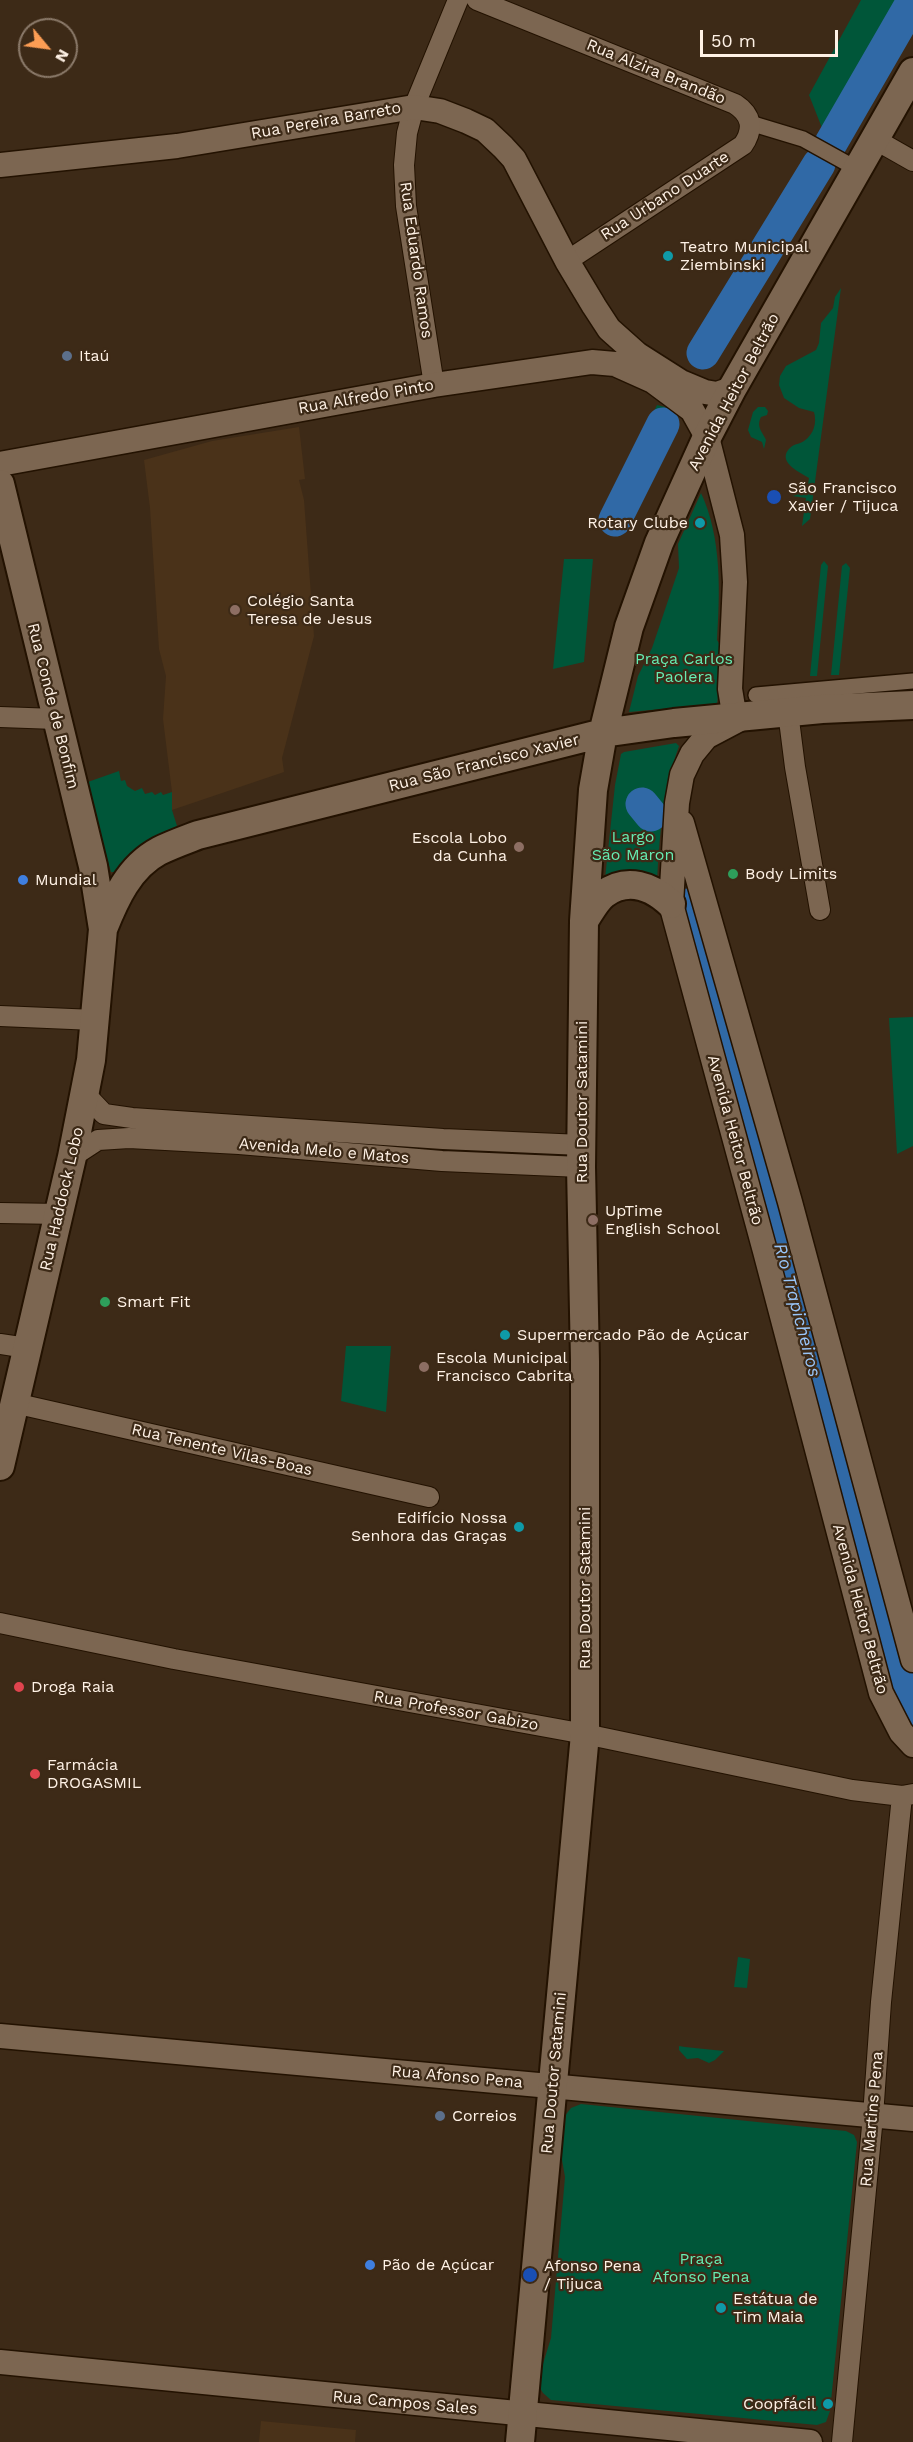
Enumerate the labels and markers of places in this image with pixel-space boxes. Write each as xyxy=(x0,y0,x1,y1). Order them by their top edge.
place label: Teatro Municipal Ziembinski xyxy=(680,237,809,275)
marker: Teatro Municipal Ziembinski xyxy=(661,249,675,263)
place label: Itaú xyxy=(79,346,109,366)
marker: Itaú xyxy=(60,349,74,363)
place label: São Francisco Xavier / Tijuca xyxy=(788,478,898,516)
marker: São Francisco Xavier / Tijuca xyxy=(765,488,783,506)
place label: Rotary Clube xyxy=(587,513,688,533)
marker: Rotary Clube xyxy=(693,516,707,530)
place label: Colégio Santa Teresa de Jesus xyxy=(247,591,372,629)
marker: Colégio Santa Teresa de Jesus xyxy=(228,603,242,617)
place label: Escola Lobo da Cunha xyxy=(412,828,507,866)
marker: Escola Lobo da Cunha xyxy=(512,840,526,854)
place label: Body Limits xyxy=(745,864,837,884)
marker: Body Limits xyxy=(726,867,740,881)
place label: Mundial xyxy=(35,870,97,890)
marker: Mundial xyxy=(16,873,30,887)
place label: UpTime English School xyxy=(605,1201,720,1239)
marker: UpTime English School xyxy=(586,1213,600,1227)
place label: Smart Fit xyxy=(117,1292,190,1312)
marker: Smart Fit xyxy=(98,1295,112,1309)
place label: Supermercado Pão de Açúcar xyxy=(517,1325,749,1345)
marker: Supermercado Pão de Açúcar xyxy=(498,1328,512,1342)
place label: Escola Municipal Francisco Cabrita xyxy=(436,1348,573,1386)
marker: Escola Municipal Francisco Cabrita xyxy=(417,1360,431,1374)
place label: Edifício Nossa Senhora das Graças xyxy=(351,1508,507,1546)
marker: Edifício Nossa Senhora das Graças xyxy=(512,1520,526,1534)
place label: Droga Raia xyxy=(31,1677,114,1697)
marker: Droga Raia xyxy=(12,1680,26,1694)
place label: Farmácia DROGASMIL xyxy=(47,1755,141,1793)
marker: Farmácia DROGASMIL xyxy=(28,1767,42,1781)
place label: Correios xyxy=(452,2106,517,2126)
marker: Correios xyxy=(433,2109,447,2123)
place label: Pão de Açúcar xyxy=(382,2255,494,2275)
place label: Afonso Pena / Tijuca xyxy=(544,2256,641,2294)
marker: Pão de Açúcar xyxy=(363,2258,377,2272)
marker: Afonso Pena / Tijuca xyxy=(521,2266,539,2284)
place label: Estátua de Tim Maia xyxy=(733,2289,817,2327)
marker: Estátua de Tim Maia xyxy=(714,2301,728,2315)
place label: Coopfácil xyxy=(743,2394,816,2414)
marker: Coopfácil xyxy=(821,2397,835,2411)

